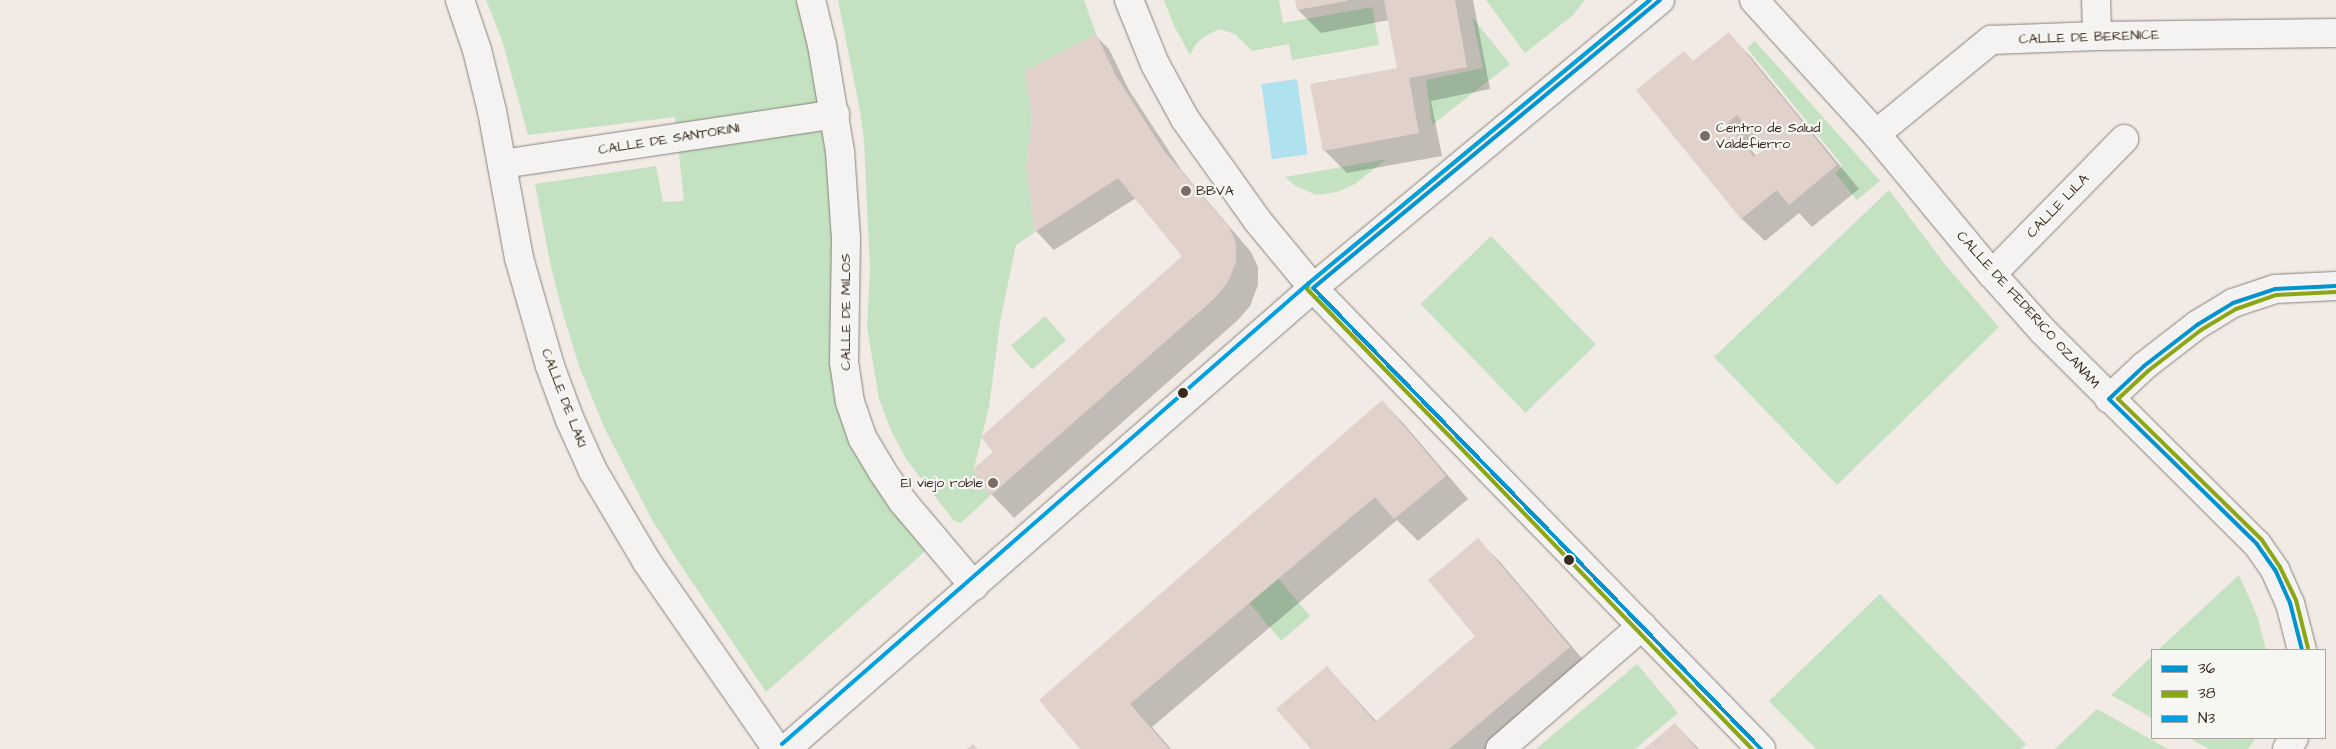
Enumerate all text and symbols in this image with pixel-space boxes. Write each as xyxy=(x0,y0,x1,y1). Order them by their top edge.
street label: CALLE DE BERENICE xyxy=(2018,26,2160,48)
street label: CALLE DE SANTORINI xyxy=(597,120,741,158)
place label: Centro de Salud Valdefierro xyxy=(1716,120,1820,152)
marker: Centro de Salud Valdefierro xyxy=(1698,129,1712,143)
street label: CALLE LILA xyxy=(2023,170,2093,242)
place label: BBVA xyxy=(1196,183,1234,199)
marker: BBVA xyxy=(1180,185,1192,197)
street label: CALLE DE FEDERICO OZANAM xyxy=(1953,228,2103,392)
street label: CALLE DE MILOS xyxy=(838,254,854,370)
street label: CALLE DE LAKI xyxy=(537,346,591,450)
unlabelled marker xyxy=(1178,388,1188,398)
place label: El viejo roble xyxy=(901,475,983,491)
marker: El viejo roble xyxy=(987,477,999,489)
unlabelled marker xyxy=(1564,555,1574,565)
legend xyxy=(2151,649,2326,739)
text: 36 xyxy=(2198,658,2215,679)
text: 38 xyxy=(2198,683,2215,704)
text: N3 xyxy=(2198,708,2215,729)

